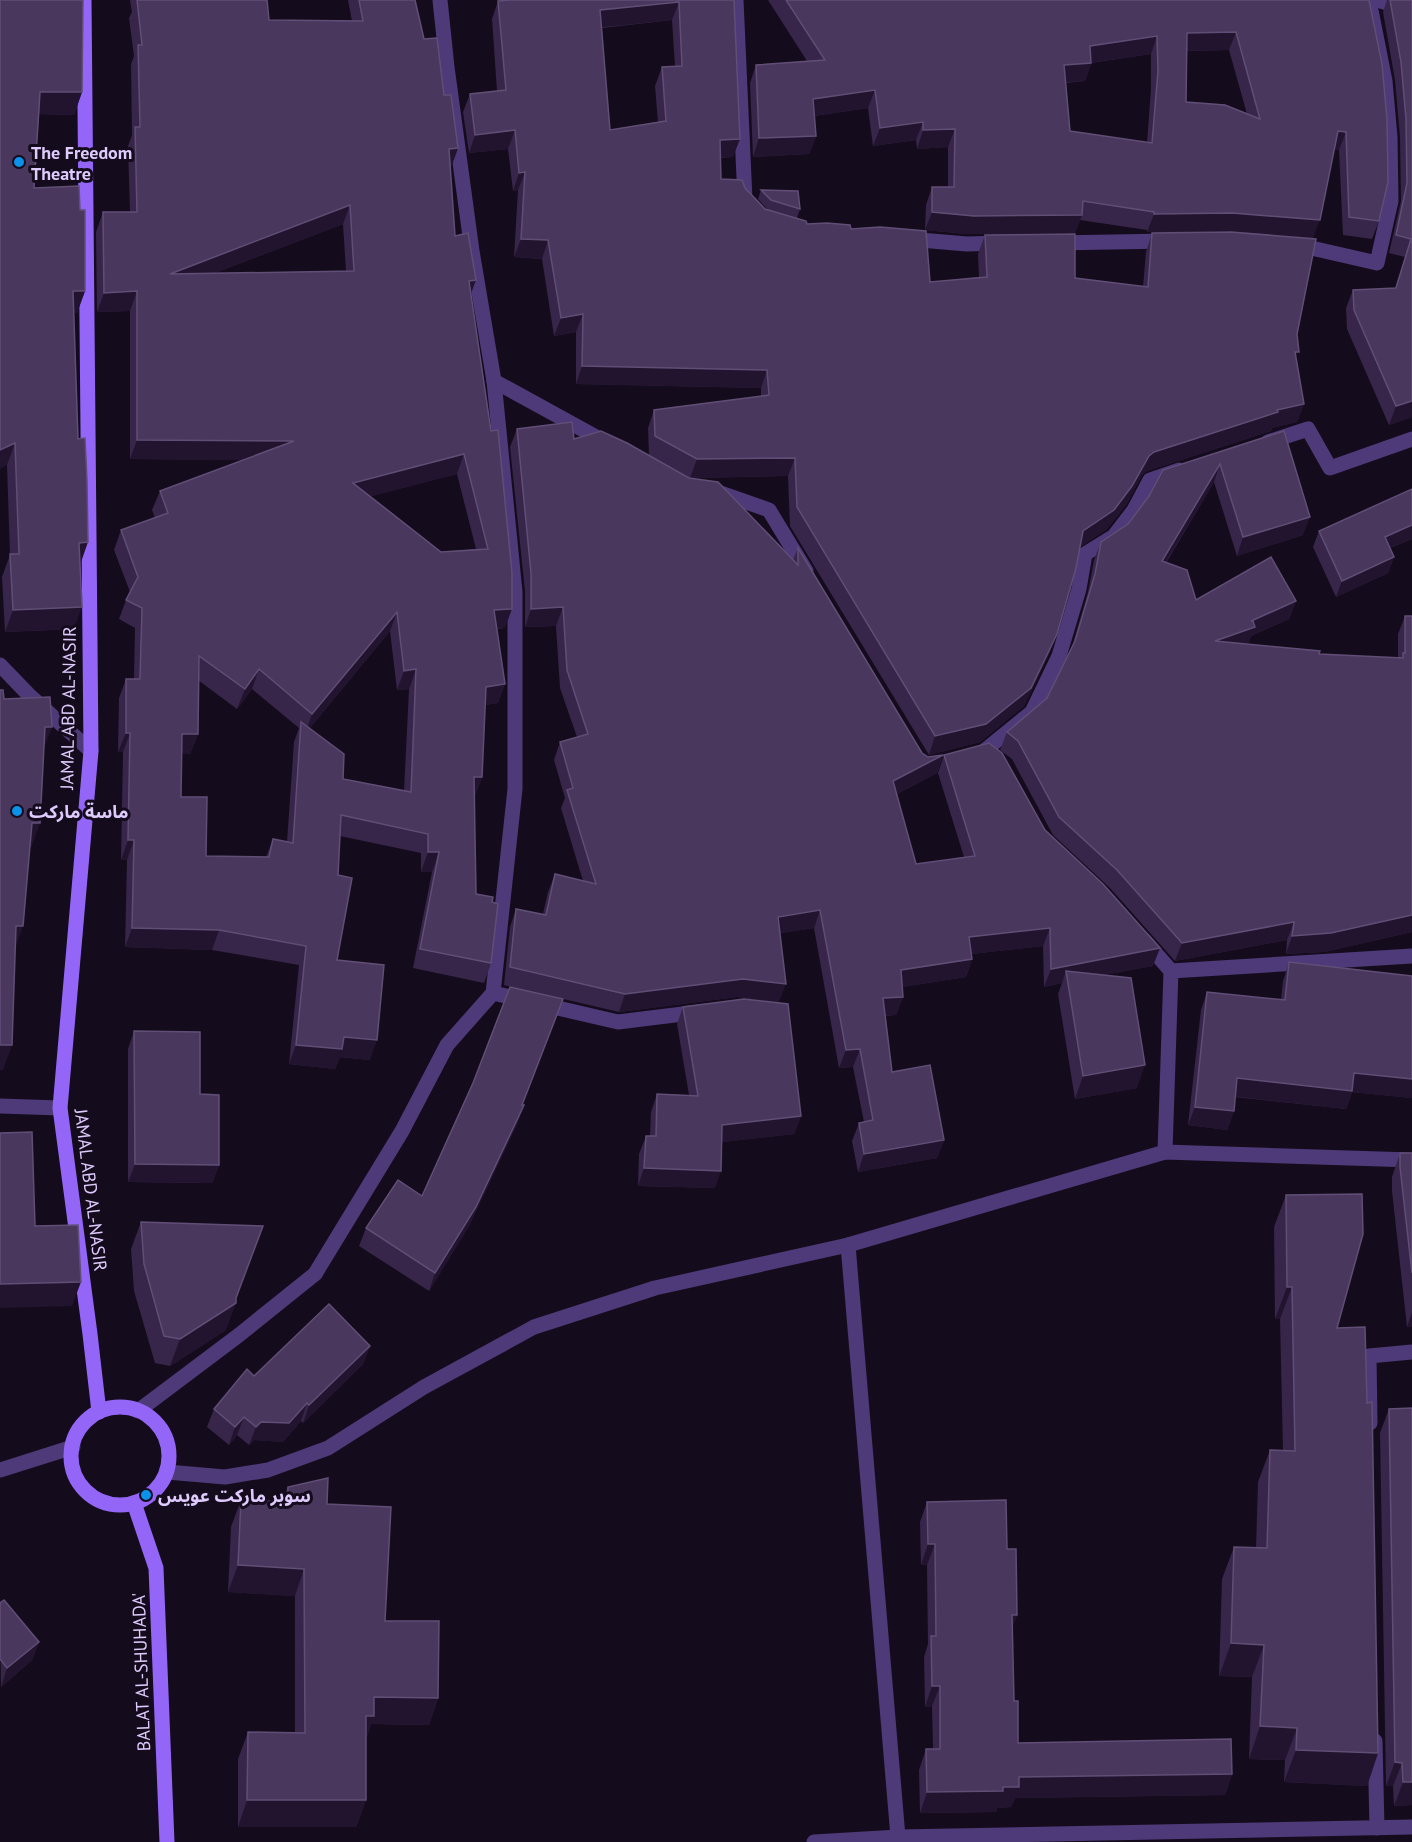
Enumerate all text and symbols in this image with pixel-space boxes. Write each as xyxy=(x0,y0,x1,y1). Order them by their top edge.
place label: The Freedom Theatre xyxy=(31,141,132,185)
marker: The Freedom Theatre xyxy=(12,155,26,169)
street label: JAMAL ABD AL-NASIR xyxy=(55,626,81,791)
place label: ماسة ماركت xyxy=(29,800,128,823)
marker: ماسة ماركت xyxy=(10,804,24,818)
street label: JAMAL ABD AL-NASIR xyxy=(70,1107,112,1273)
place label: سوبر ماركت عويس xyxy=(158,1484,311,1507)
marker: سوبر ماركت عويس xyxy=(139,1488,153,1502)
street label: BALAT AL-SHUHADA' xyxy=(127,1592,155,1752)

